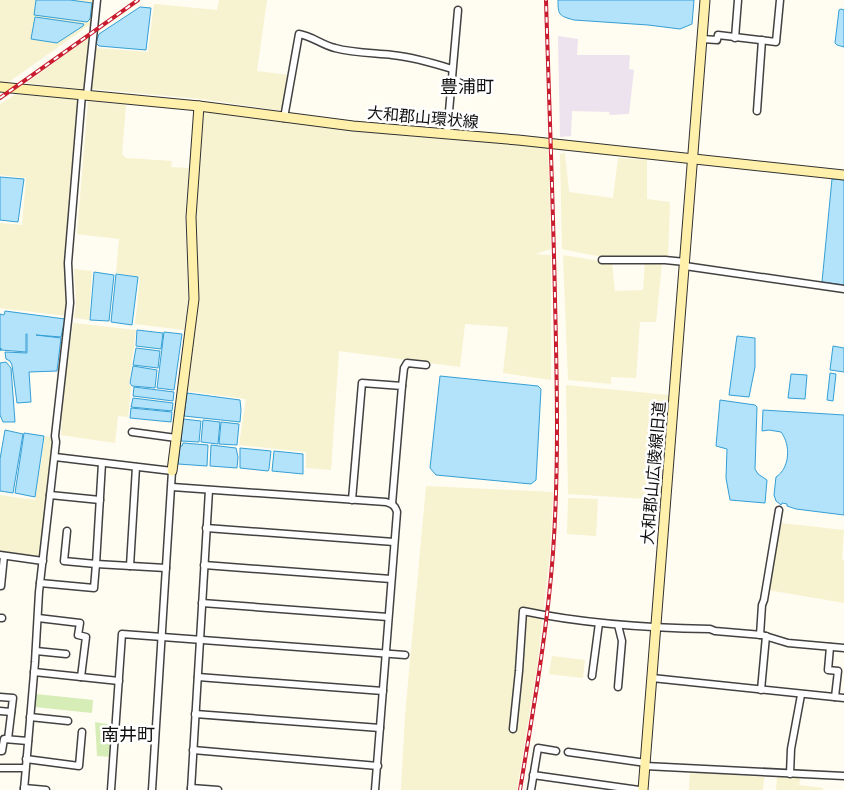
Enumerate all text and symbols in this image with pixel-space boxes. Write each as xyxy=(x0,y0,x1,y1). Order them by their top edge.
district label: 豊浦町 xyxy=(440,74,494,101)
street label: 大和郡山環状線 xyxy=(366,101,480,135)
street label: 大和郡山広陵線旧道 xyxy=(636,400,672,546)
district label: 南井町 xyxy=(101,722,155,749)

